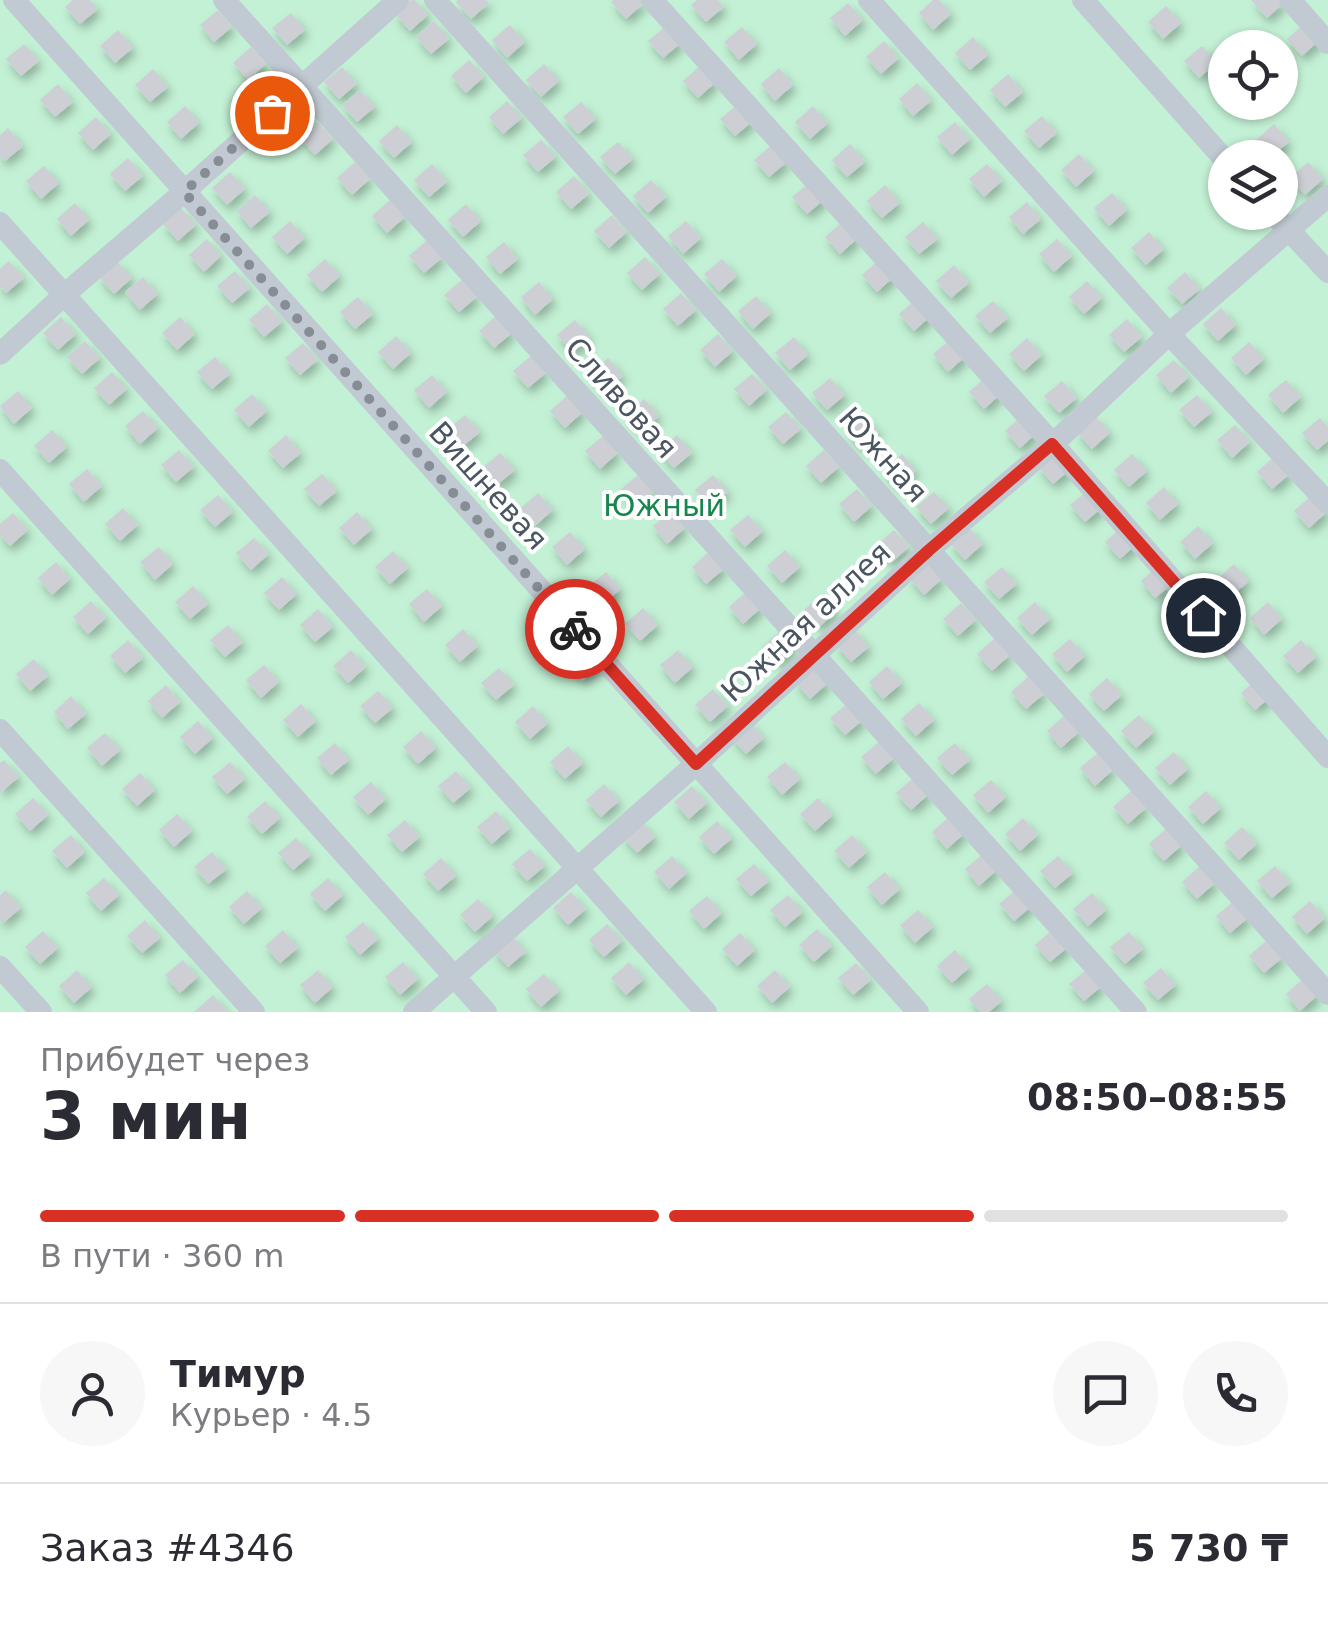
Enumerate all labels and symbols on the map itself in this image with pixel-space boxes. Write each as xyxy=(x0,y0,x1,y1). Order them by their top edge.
pin xyxy=(230,71,315,156)
street label: Сливовая xyxy=(558,330,684,465)
street label: Южная xyxy=(832,400,935,509)
street label: Вишневая xyxy=(422,415,555,557)
park label: Южный xyxy=(603,488,725,523)
street label: Южная аллея xyxy=(714,534,897,709)
pin xyxy=(1161,573,1246,658)
courier xyxy=(525,579,625,679)

